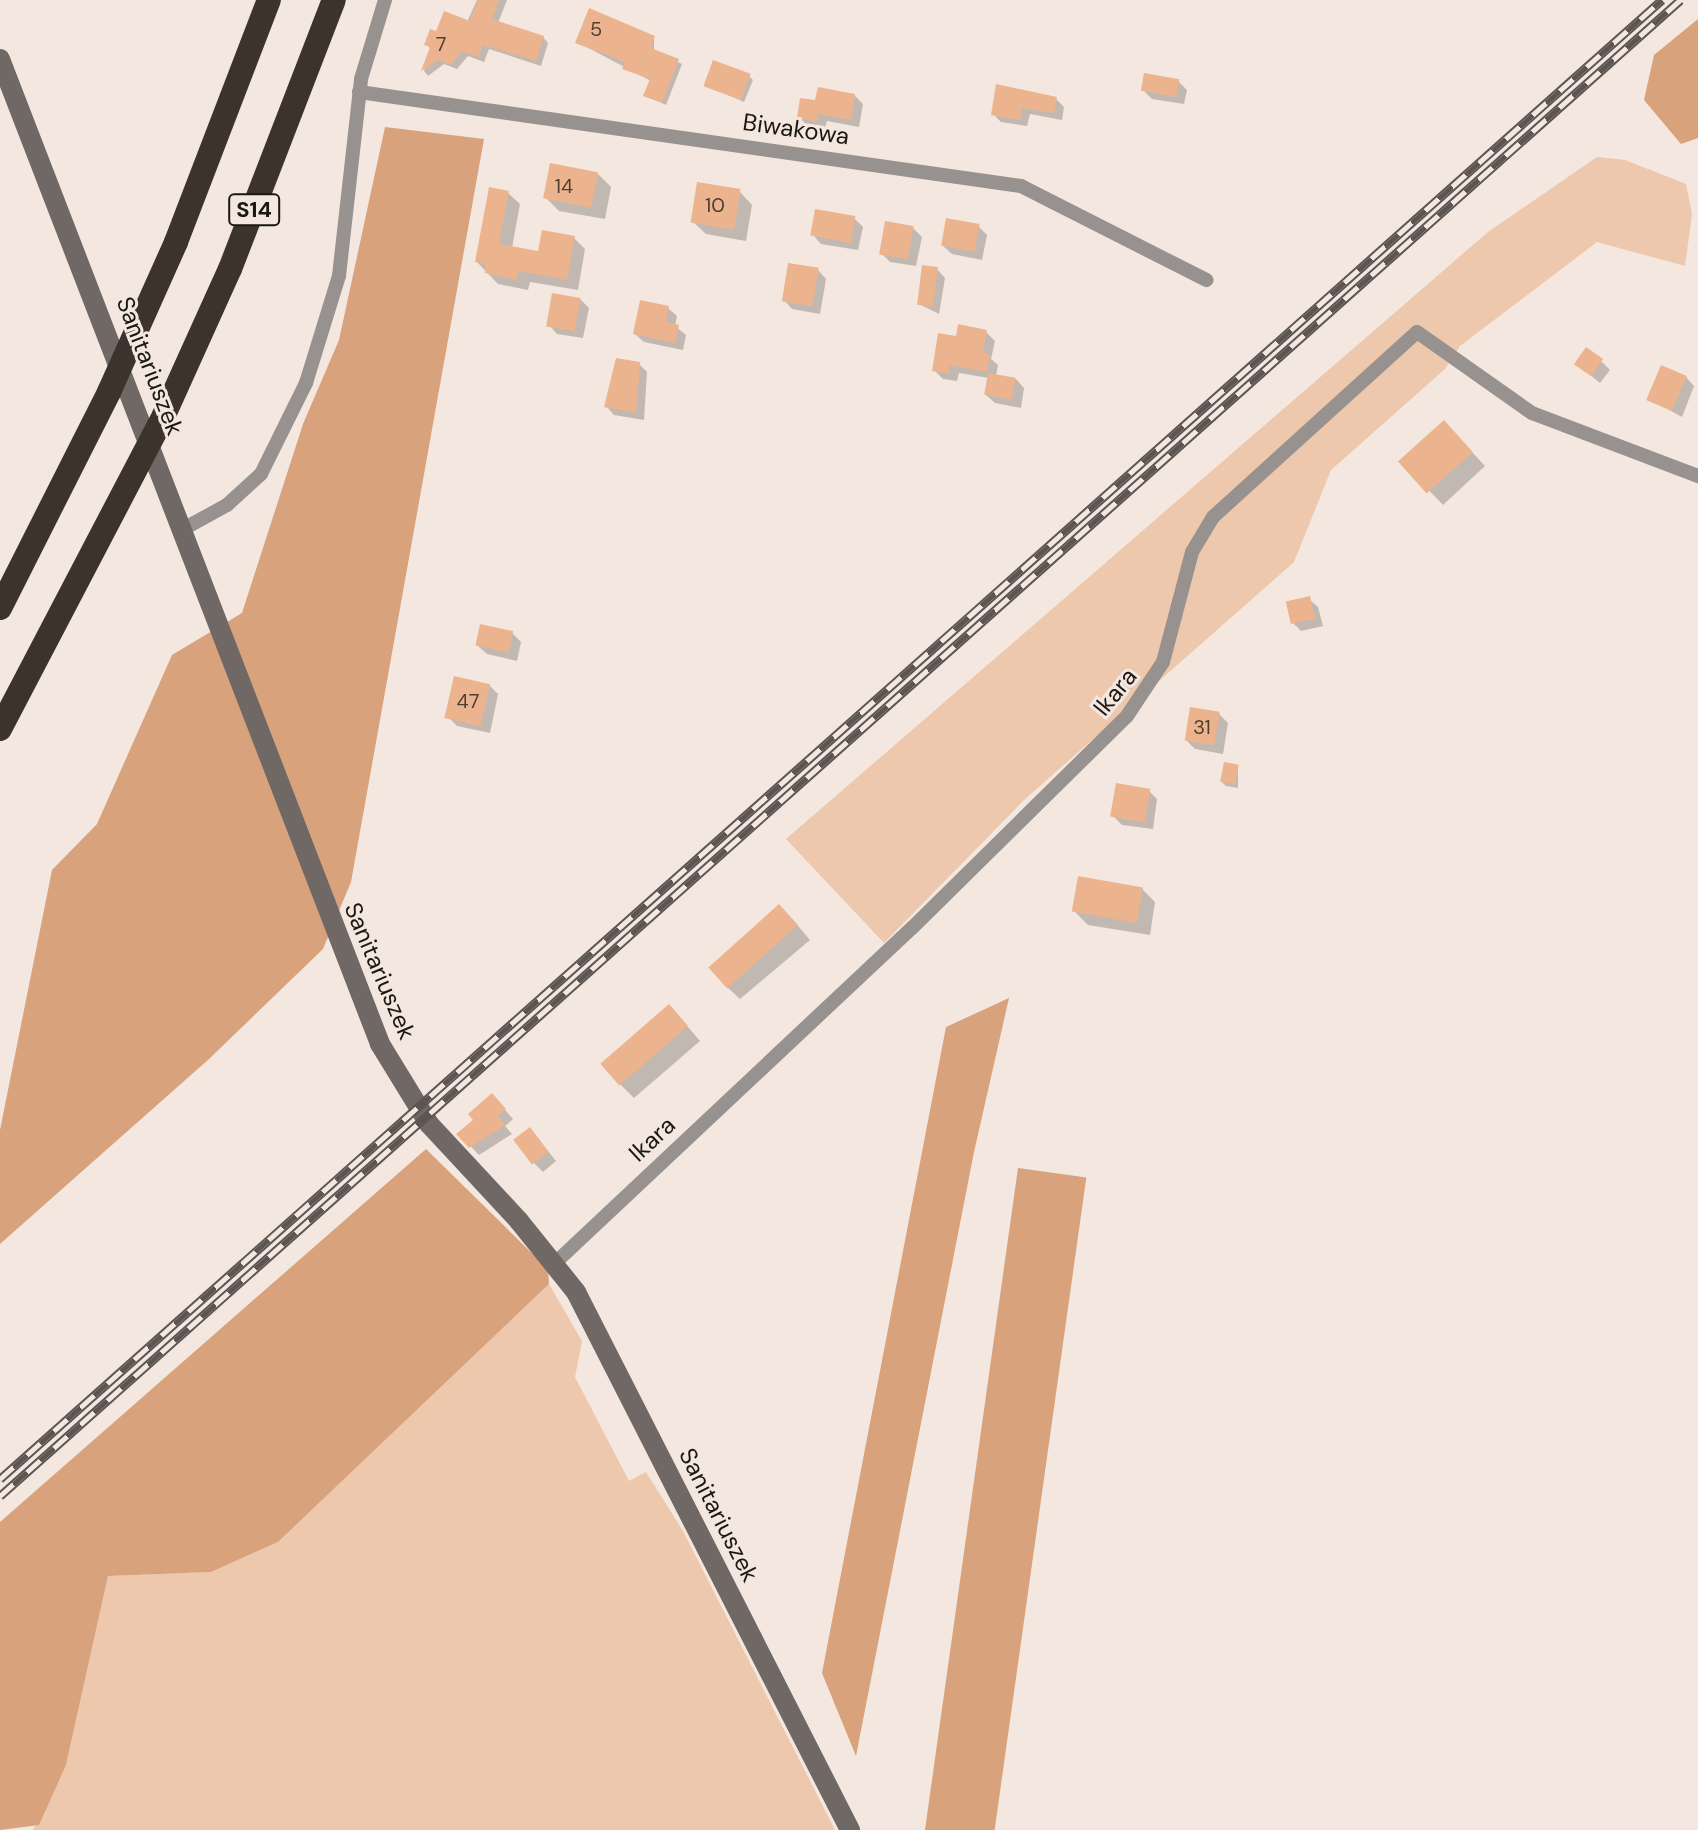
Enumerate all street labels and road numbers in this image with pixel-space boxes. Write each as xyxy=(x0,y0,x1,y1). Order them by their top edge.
street label: Biwakowa xyxy=(741,107,851,151)
road number: S14 xyxy=(228,192,280,228)
street label: Sanitariuszek xyxy=(110,293,190,439)
street label: Ikara xyxy=(1087,662,1143,722)
street label: Sanitariuszek xyxy=(338,898,422,1044)
street label: Ikara xyxy=(623,1111,681,1167)
street label: Sanitariuszek xyxy=(673,1443,765,1587)

